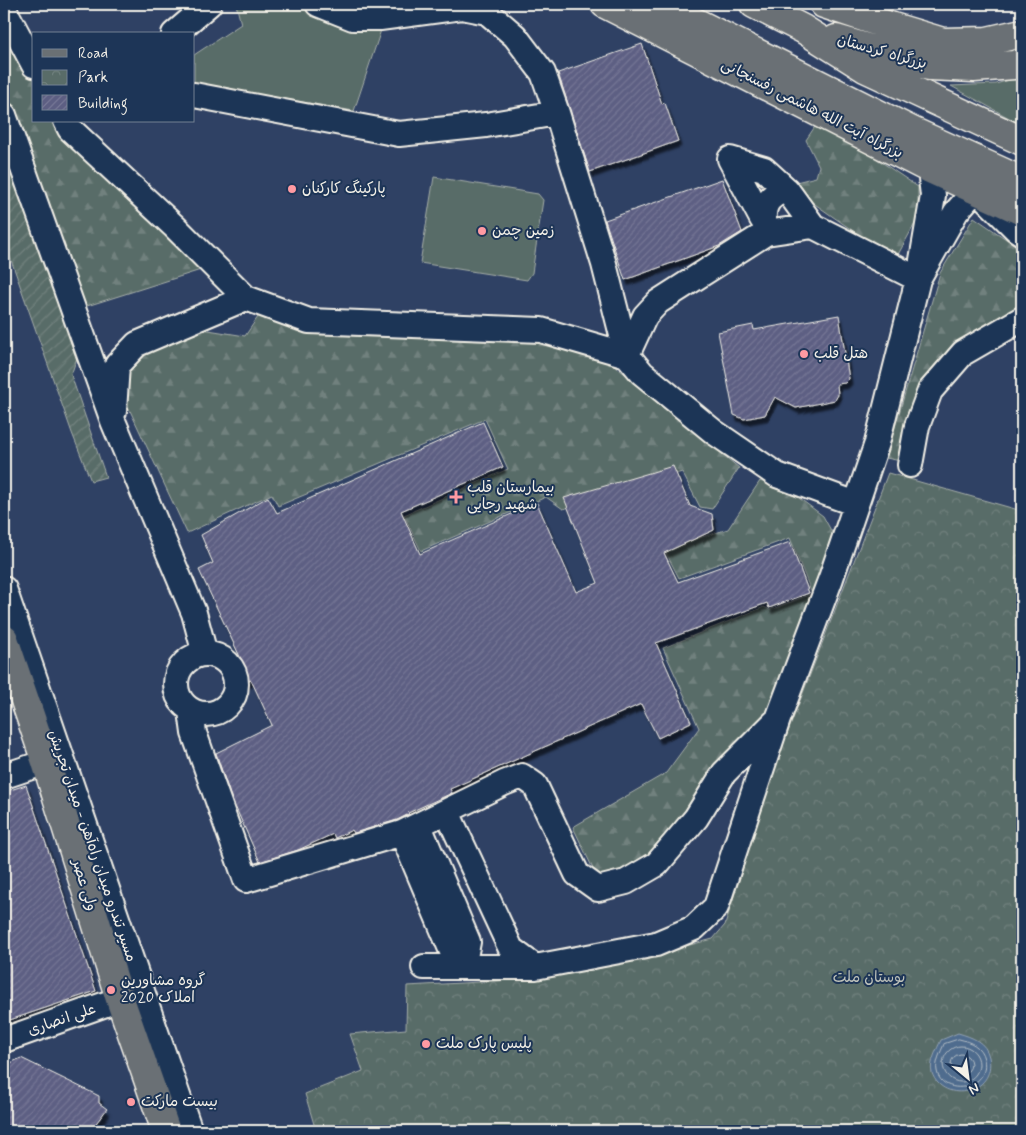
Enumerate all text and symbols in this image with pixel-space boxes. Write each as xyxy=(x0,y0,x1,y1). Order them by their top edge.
street label: بزرگراه کردستان xyxy=(835,30,929,74)
legend xyxy=(32,32,195,122)
text: Road xyxy=(78,44,108,64)
street label: بزرگراه آیت الله هاشمی رفسنجانی xyxy=(718,54,906,164)
text: Park xyxy=(78,68,108,88)
text: Building xyxy=(78,94,128,115)
place label: پارکینگ کارکنان xyxy=(302,179,386,199)
marker: پارکینگ کارکنان xyxy=(286,183,298,195)
place label: زمین چمن xyxy=(492,221,555,241)
marker: زمین چمن xyxy=(476,225,488,237)
place label: هتل قلب xyxy=(814,344,868,364)
marker: هتل قلب xyxy=(798,348,810,360)
place label: بیمارستان قلب شهید رجایی xyxy=(467,478,554,515)
marker: بیمارستان قلب شهید رجایی xyxy=(449,490,463,504)
street label: مسیر تندرو میدان راه‌آهن - میدان تجریش xyxy=(43,727,141,965)
street label: ولی عصر xyxy=(66,855,101,913)
park label: بوستان ملت xyxy=(833,968,905,988)
place label: گروه مشاورین املاک 2020 xyxy=(121,971,206,1008)
marker: گروه مشاورین املاک 2020 xyxy=(105,984,117,996)
street label: علی انصاری xyxy=(25,999,99,1041)
place label: پلیس پارک ملت xyxy=(436,1034,532,1054)
marker: پلیس پارک ملت xyxy=(420,1038,432,1050)
north arrow xyxy=(944,1052,994,1102)
text: N xyxy=(965,1078,982,1099)
place label: بیست مارکت xyxy=(141,1092,218,1112)
marker: بیست مارکت xyxy=(125,1096,137,1108)

